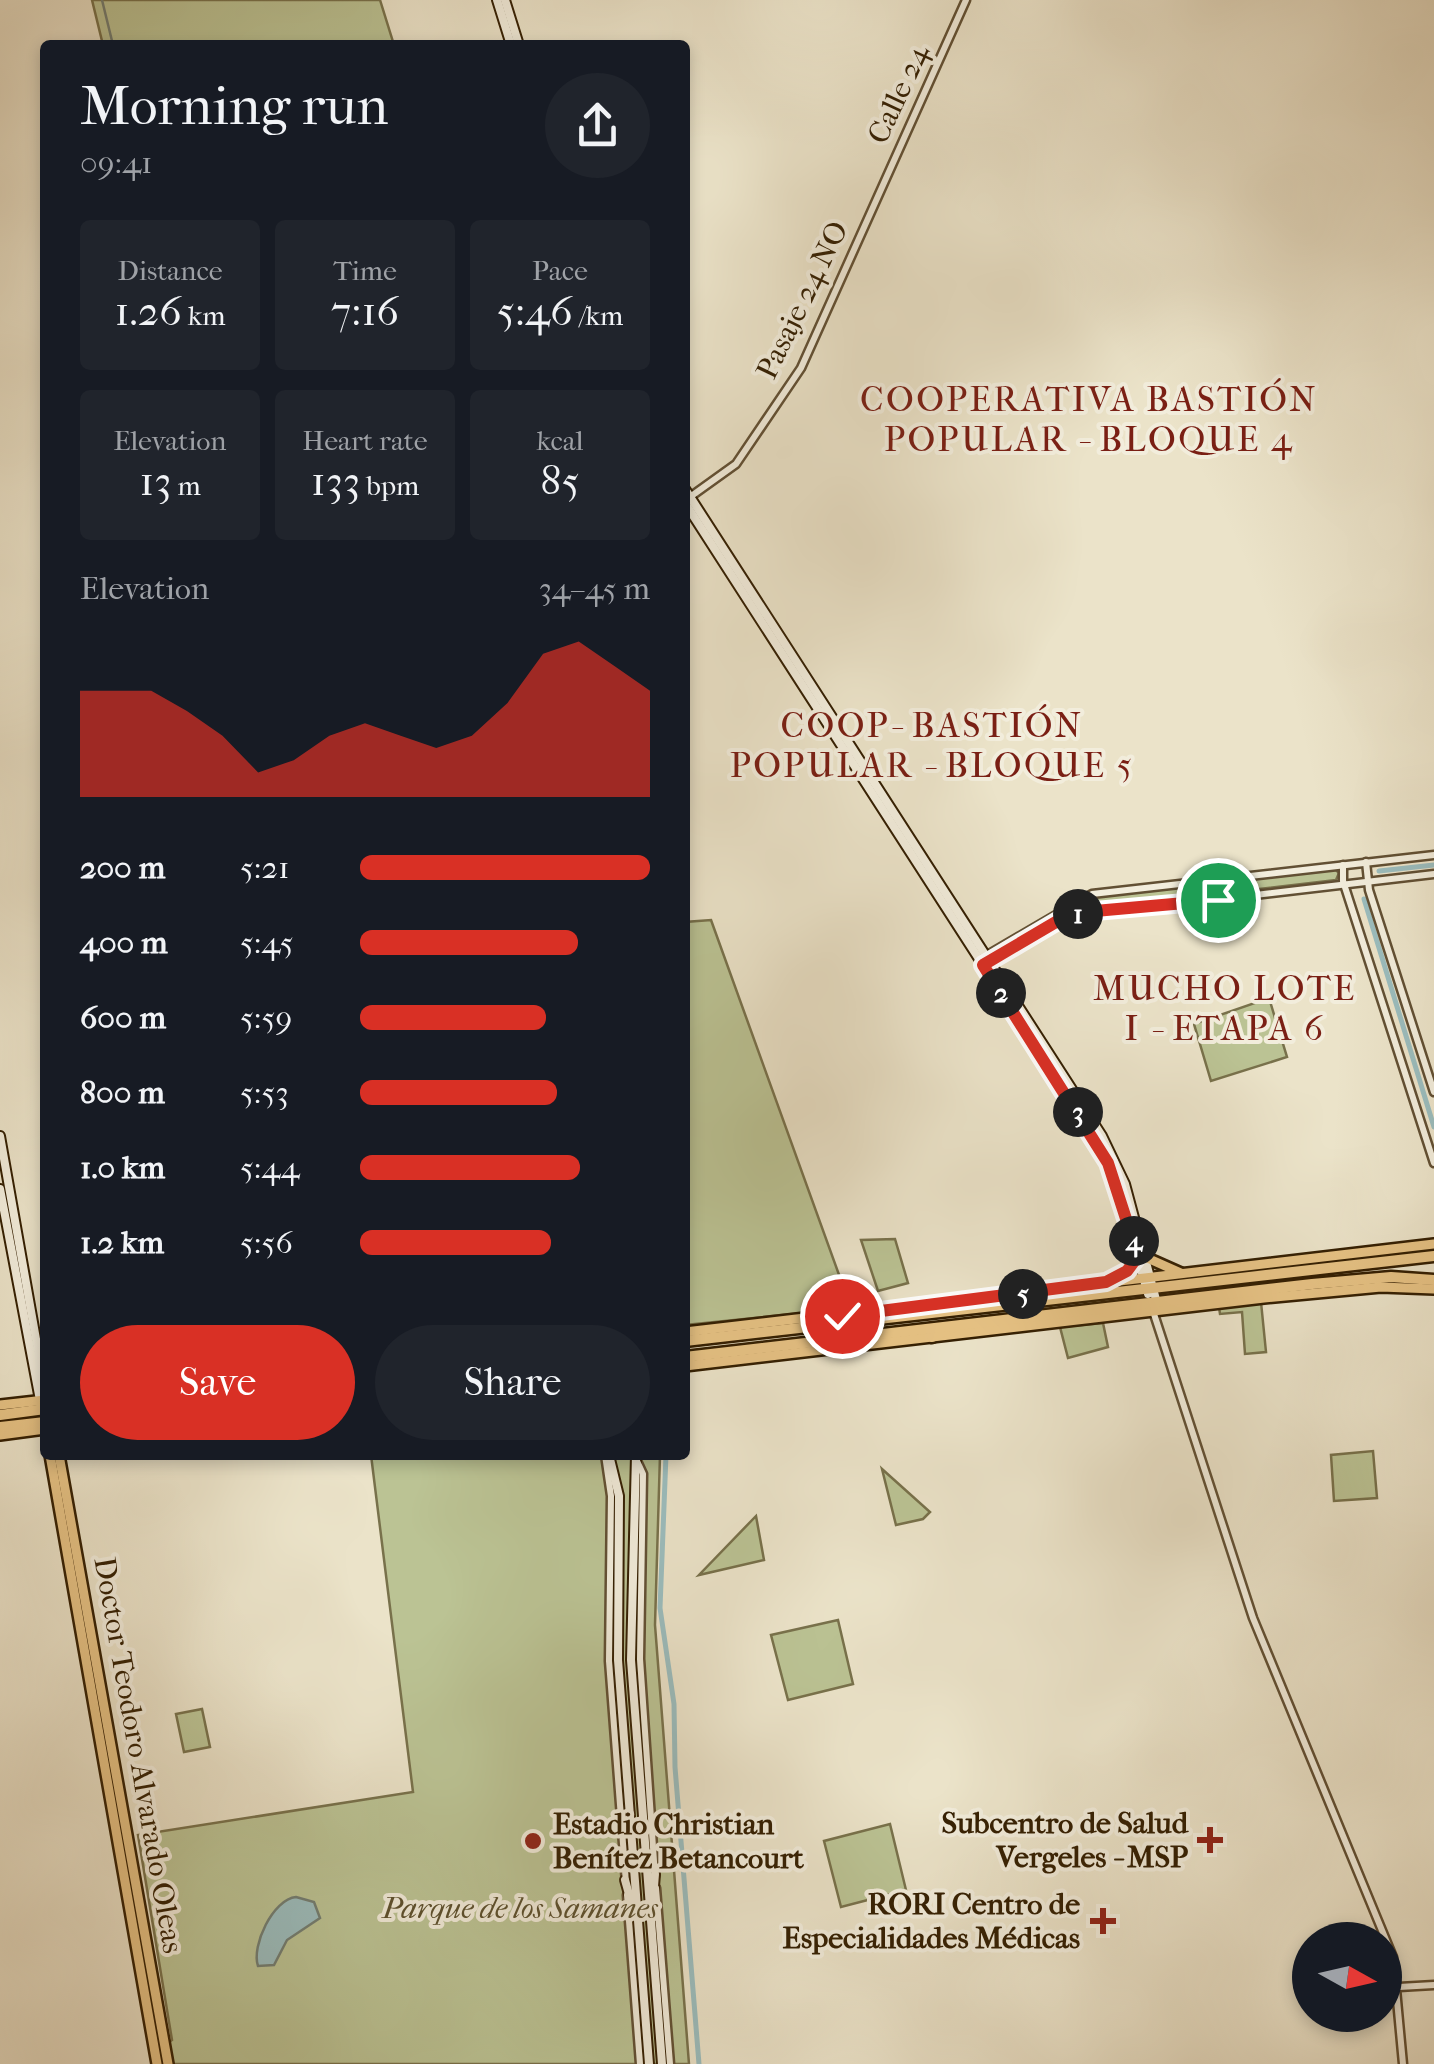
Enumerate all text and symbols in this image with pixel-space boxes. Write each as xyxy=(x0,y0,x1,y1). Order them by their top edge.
street label: Calle 24 xyxy=(860,38,937,149)
button: share xyxy=(545,73,650,178)
text: Morning run xyxy=(80,74,388,138)
text: 09:41 xyxy=(80,144,153,181)
street label: Pasaje 24 NO xyxy=(749,216,856,385)
text: Distance xyxy=(117,254,223,287)
text: Time xyxy=(333,254,397,287)
text: Pace xyxy=(532,254,588,287)
text: 1.26 xyxy=(114,287,182,336)
text: 7:16 xyxy=(331,287,399,336)
text: 5:46 xyxy=(497,287,573,336)
text: km xyxy=(182,299,226,332)
text: /km xyxy=(573,299,623,332)
district label: COOPERATIVA BASTIÓN POPULAR - BLOQUE 4 xyxy=(860,378,1318,460)
text: Elevation xyxy=(113,424,227,457)
text: Heart rate xyxy=(302,424,428,457)
text: kcal xyxy=(536,424,584,457)
text: 13 xyxy=(139,457,171,506)
text: 133 xyxy=(311,457,360,506)
text: 85 xyxy=(540,457,580,506)
text: m xyxy=(171,469,201,502)
text: bpm xyxy=(360,469,419,502)
text: Elevation xyxy=(80,570,209,607)
text: 34–45 m xyxy=(539,570,650,607)
district label: COOP- BASTIÓN POPULAR - BLOQUE 5 xyxy=(730,704,1134,786)
text: 200 m xyxy=(80,849,165,886)
text: 5:21 xyxy=(240,849,289,886)
pin xyxy=(1176,858,1261,943)
icon: arrive xyxy=(1191,873,1246,928)
pin: 1 xyxy=(1053,889,1103,939)
text: 1 xyxy=(1073,897,1083,930)
text: 400 m xyxy=(80,924,168,961)
text: 5:45 xyxy=(240,924,293,961)
pin: 2 xyxy=(976,968,1026,1018)
district label: MUCHO LOTE I - ETAPA 6 xyxy=(1093,968,1357,1049)
text: 2 xyxy=(994,976,1008,1009)
text: 600 m xyxy=(80,999,166,1036)
text: 5:59 xyxy=(240,999,292,1036)
text: 800 m xyxy=(80,1074,165,1111)
text: 5:53 xyxy=(240,1074,289,1111)
pin: 3 xyxy=(1053,1087,1103,1137)
text: 3 xyxy=(1072,1095,1084,1128)
text: 1.0 km xyxy=(80,1149,165,1186)
text: 5:44 xyxy=(240,1149,300,1186)
pin: 4 xyxy=(1109,1216,1159,1266)
text: 1.2 km xyxy=(80,1224,164,1261)
text: 5:56 xyxy=(240,1224,293,1261)
text: 4 xyxy=(1126,1224,1142,1257)
pin: 5 xyxy=(998,1269,1048,1319)
pin xyxy=(800,1274,885,1359)
text: 5 xyxy=(1017,1277,1029,1310)
icon: check xyxy=(815,1289,870,1344)
button: Save xyxy=(80,1325,355,1440)
button: Share xyxy=(375,1325,650,1440)
street label: Doctor Teodoro Alvarado Oleas xyxy=(86,1554,191,1956)
place label: Subcentro de Salud Vergeles - MSP xyxy=(942,1806,1190,1875)
place label: Estadio Christian Benítez Betancourt xyxy=(553,1807,804,1876)
marker: Subcentro de Salud Vergeles - MSP xyxy=(1197,1827,1223,1853)
marker: Estadio Christian Benítez Betancourt xyxy=(522,1830,544,1852)
place label: RORI Centro de Especialidades Médicas xyxy=(783,1887,1080,1956)
park label: Parque de los Samanes xyxy=(380,1891,659,1926)
marker: RORI Centro de Especialidades Médicas xyxy=(1090,1908,1116,1934)
north arrow xyxy=(1292,1922,1402,2032)
map controls xyxy=(1292,1922,1402,2032)

